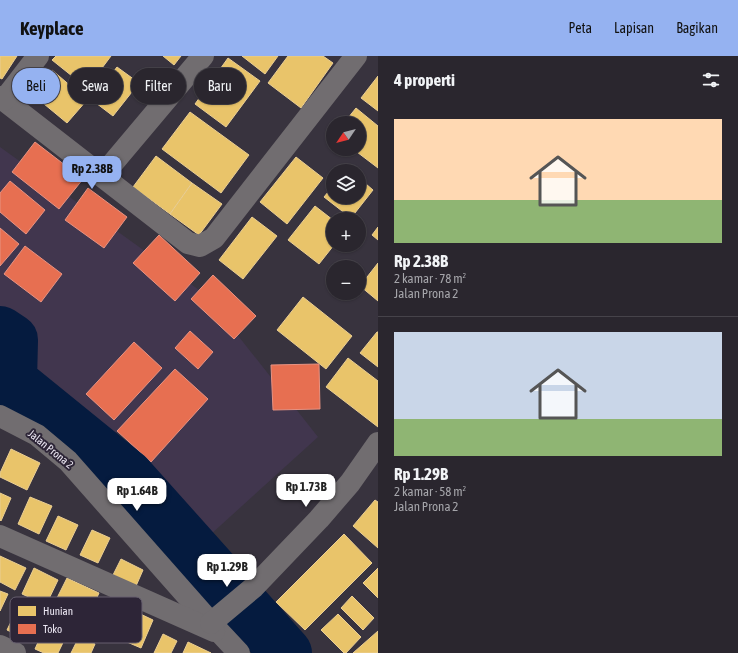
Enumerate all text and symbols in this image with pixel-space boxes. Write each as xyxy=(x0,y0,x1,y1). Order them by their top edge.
text: Keyplace xyxy=(20,17,84,39)
text: Peta xyxy=(568,20,592,36)
text: Lapisan xyxy=(614,20,654,36)
text: Bagikan xyxy=(676,20,718,36)
chip: Beli xyxy=(12,68,60,104)
chip: Sewa xyxy=(68,68,123,104)
chip: Filter xyxy=(131,68,186,104)
chip: Baru xyxy=(194,68,246,104)
icon: filters xyxy=(700,69,722,91)
text: 4 properti xyxy=(394,70,455,90)
north arrow xyxy=(326,116,366,156)
map controls xyxy=(326,116,366,300)
icon: home xyxy=(522,145,594,217)
pin: Rp 2.38B xyxy=(51,156,133,190)
text: Rp 2.38B xyxy=(71,161,113,176)
button: layers xyxy=(326,164,366,204)
button: + xyxy=(326,212,366,252)
text: Rp 2.38B xyxy=(394,251,448,271)
button: − xyxy=(326,260,366,300)
text: 2 kamar · 78 m² xyxy=(394,271,466,286)
text: Jalan Prona 2 xyxy=(394,286,458,301)
icon: home xyxy=(522,358,594,430)
street label: Jalan Prona 2 xyxy=(26,427,76,471)
text: Rp 1.29B xyxy=(394,464,448,484)
pin: Rp 1.73B xyxy=(265,474,347,508)
pin: Rp 1.64B xyxy=(96,478,178,512)
text: Rp 1.73B xyxy=(285,479,327,494)
text: Rp 1.64B xyxy=(116,483,158,498)
text: 2 kamar · 58 m² xyxy=(394,484,466,499)
text: Jalan Prona 2 xyxy=(394,499,458,514)
pin: Rp 1.29B xyxy=(186,554,268,588)
text: Rp 1.29B xyxy=(206,559,248,574)
legend xyxy=(10,597,142,643)
text: Hunian xyxy=(43,605,73,617)
text: Toko xyxy=(43,623,62,635)

